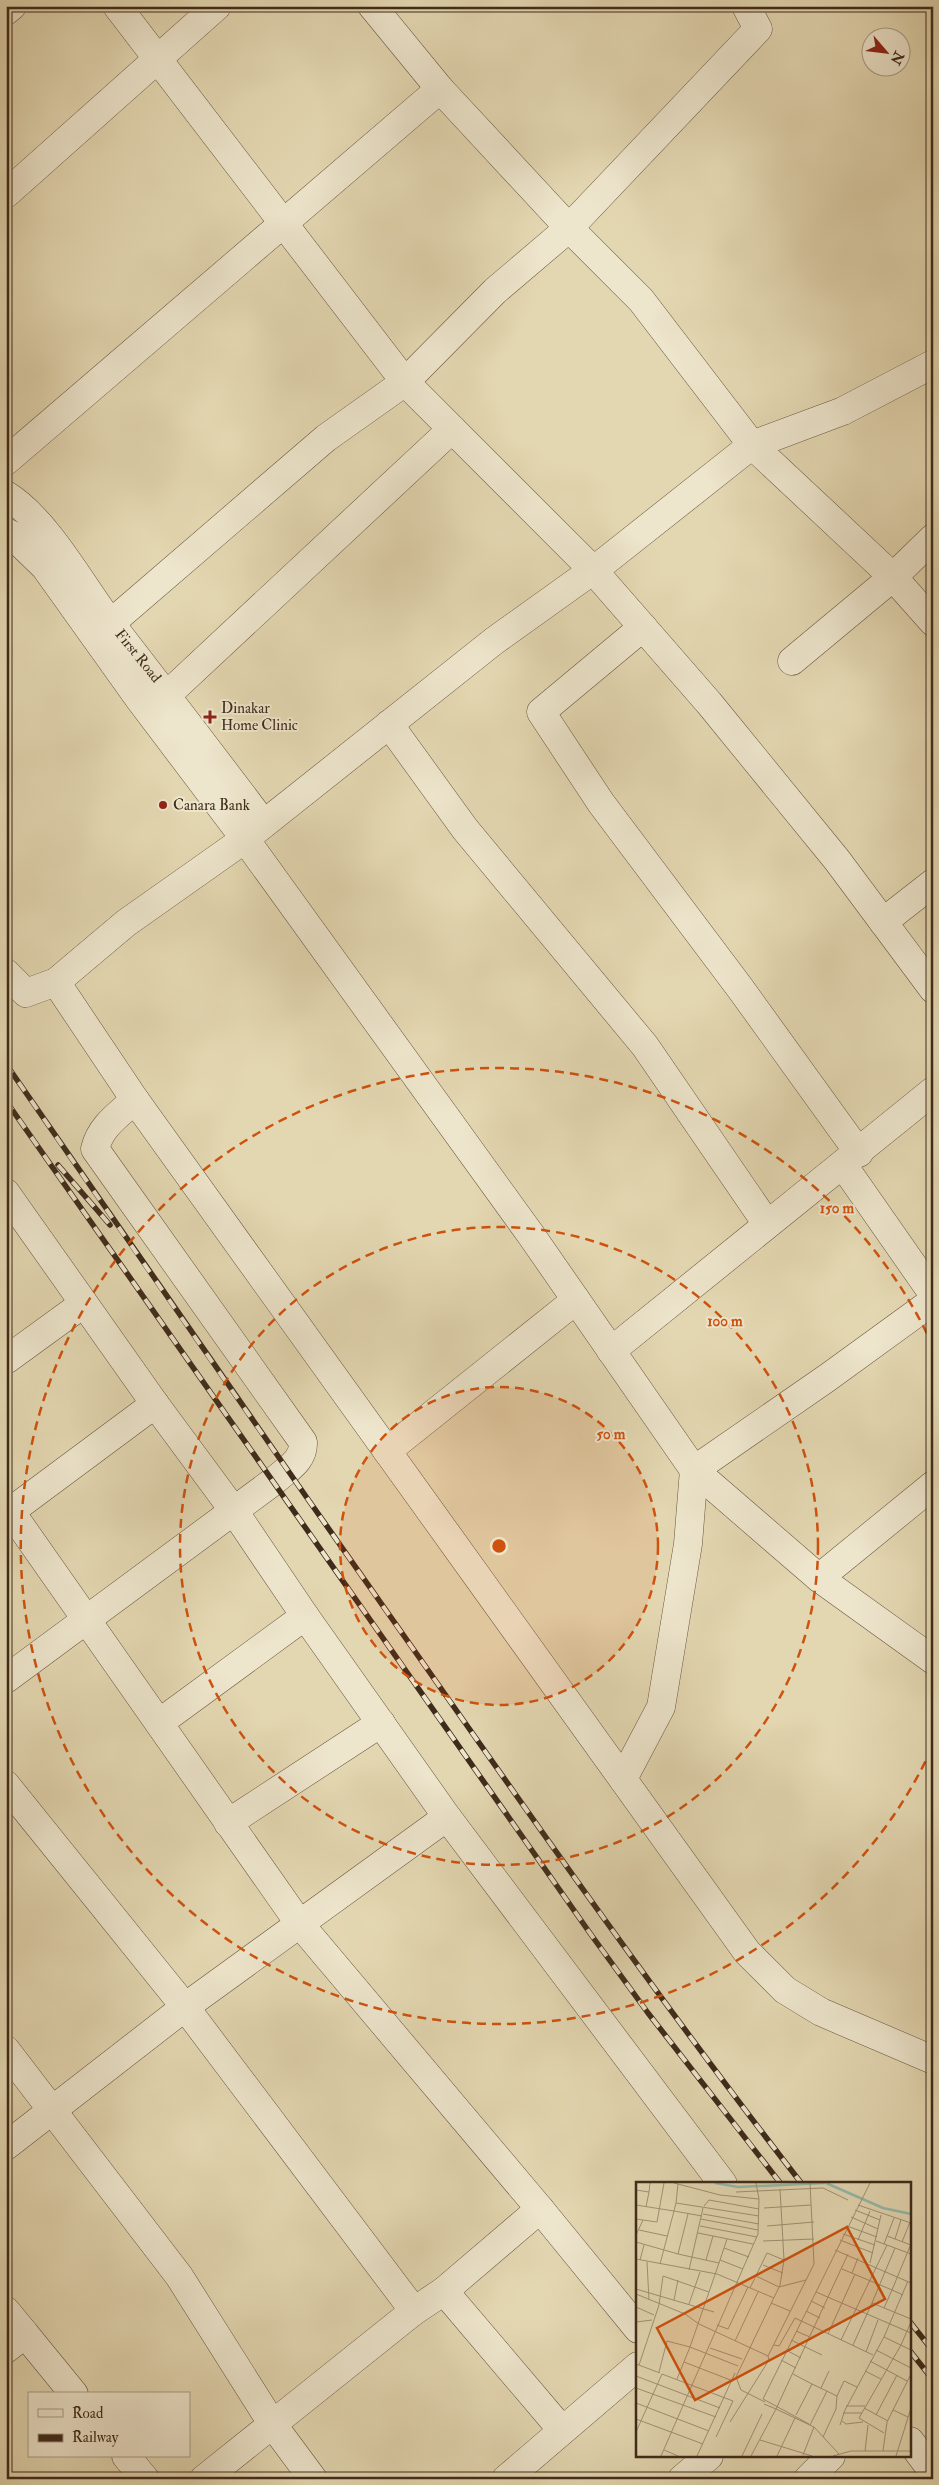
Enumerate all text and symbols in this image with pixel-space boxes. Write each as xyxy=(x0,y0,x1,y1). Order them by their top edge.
north arrow xyxy=(862,28,912,78)
text: N xyxy=(886,47,908,68)
street label: First Road xyxy=(111,625,166,687)
place label: Dinakar Home Clinic xyxy=(221,699,298,735)
marker: Dinakar Home Clinic xyxy=(203,710,217,724)
place label: Canara Bank xyxy=(173,796,250,815)
marker: Canara Bank xyxy=(157,799,169,811)
text: 150 m xyxy=(820,1199,854,1218)
text: 100 m xyxy=(707,1312,743,1331)
text: 50 m xyxy=(597,1425,626,1444)
centre of rings xyxy=(490,1537,508,1555)
inset map xyxy=(636,2182,912,2458)
legend xyxy=(28,2392,190,2458)
text: Road xyxy=(72,2404,104,2423)
text: Railway xyxy=(72,2428,119,2447)

